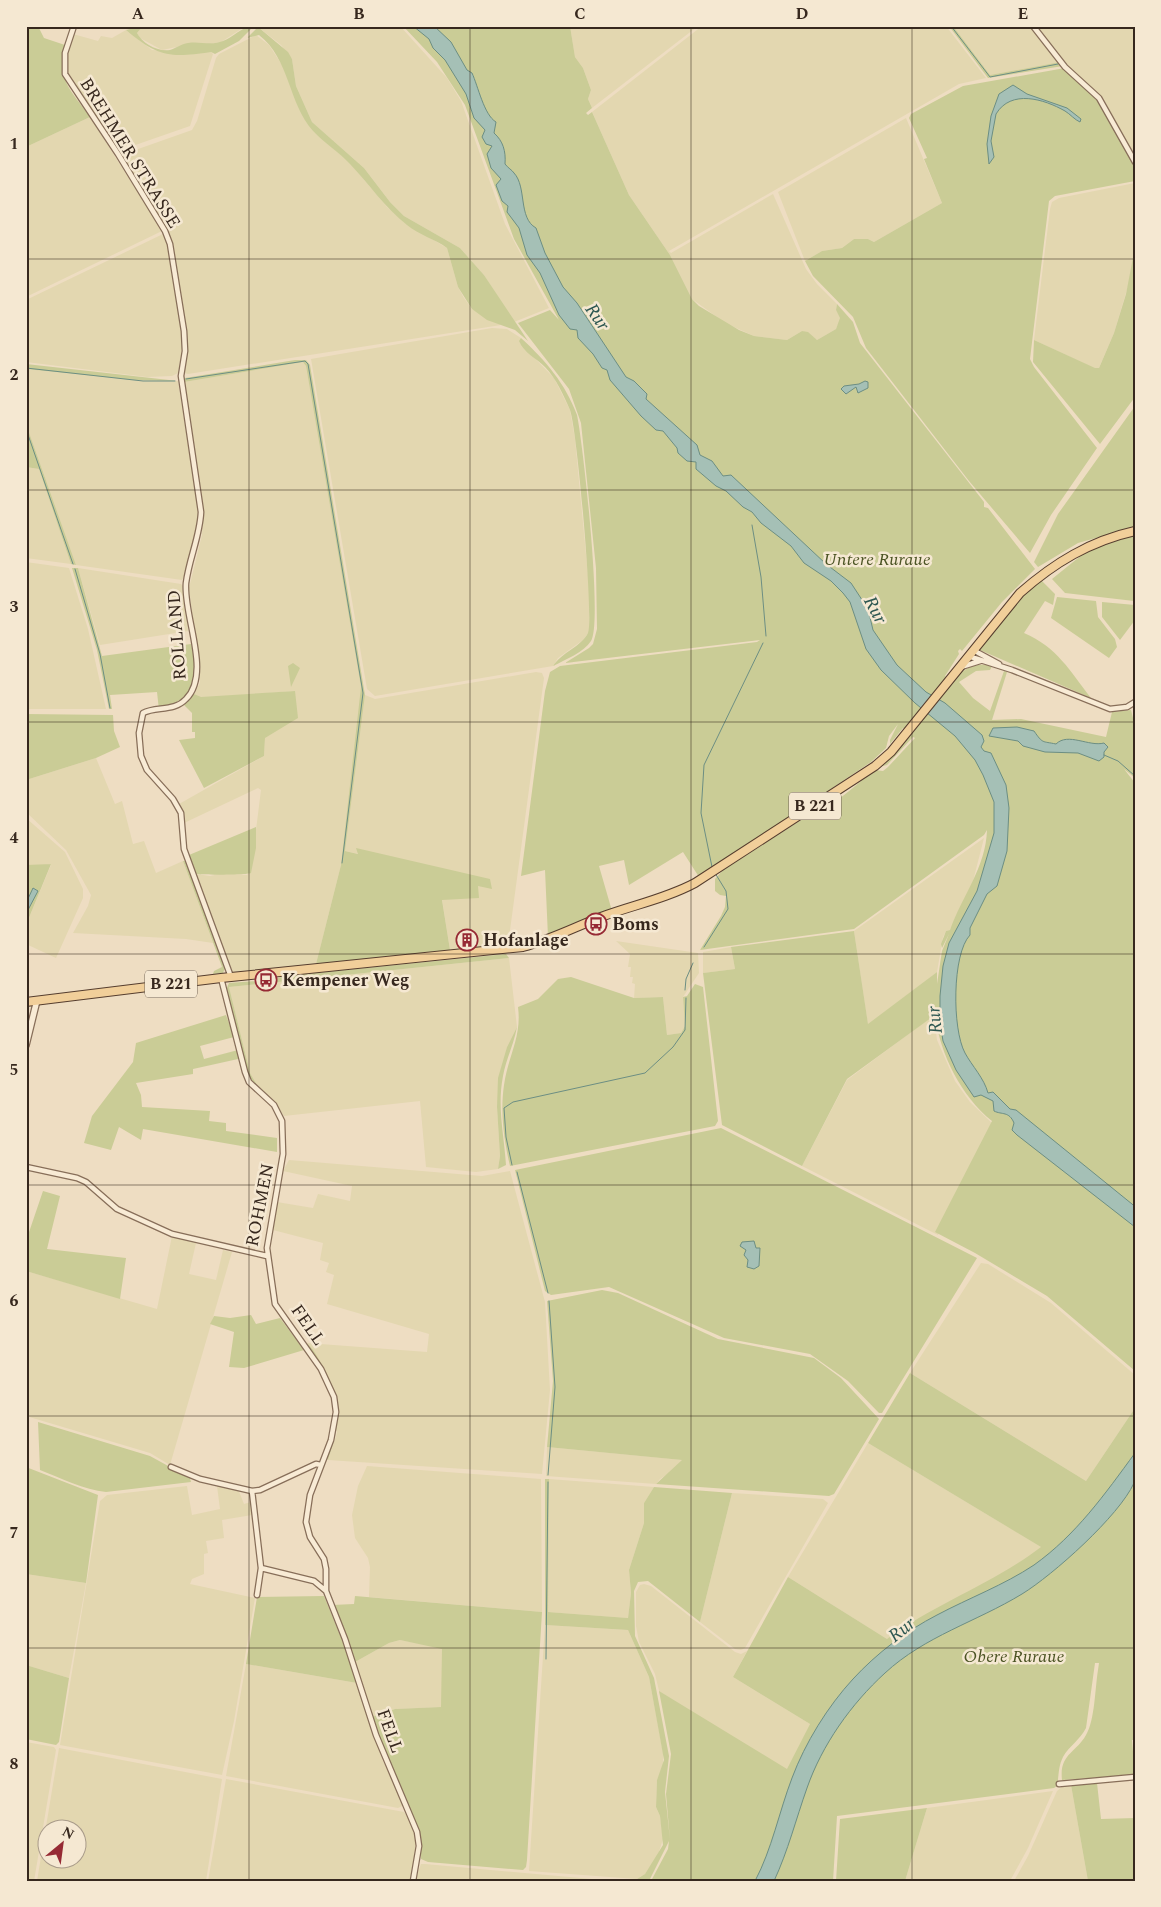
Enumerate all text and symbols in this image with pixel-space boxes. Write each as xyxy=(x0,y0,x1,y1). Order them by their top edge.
text: A xyxy=(132,2,145,26)
text: B xyxy=(353,2,365,26)
text: C xyxy=(574,2,586,26)
text: D xyxy=(796,2,809,26)
text: E xyxy=(1018,2,1028,26)
street label: BREHMER STRASSE xyxy=(73,72,187,234)
text: 1 xyxy=(10,132,18,156)
water label: Rur xyxy=(577,297,617,337)
text: 2 xyxy=(10,363,19,387)
park label: Untere Ruraue xyxy=(823,546,931,573)
street label: ROLLAND xyxy=(160,589,194,681)
water label: Rur xyxy=(856,591,895,630)
text: 3 xyxy=(10,595,19,619)
road number: B 221 xyxy=(789,792,841,819)
text: 4 xyxy=(10,826,19,850)
place label: Boms xyxy=(612,911,659,938)
bus stop icon: Boms xyxy=(584,912,608,936)
place label: Hofanlage xyxy=(483,927,569,954)
building icon: Hofanlage xyxy=(455,928,479,952)
place label: Kempener Weg xyxy=(282,967,410,994)
bus stop icon: Kempener Weg xyxy=(254,968,278,992)
road number: B 221 xyxy=(145,971,197,998)
water label: Rur xyxy=(919,1004,951,1035)
text: 5 xyxy=(10,1058,18,1082)
street label: ROHMEN xyxy=(239,1161,281,1249)
text: 6 xyxy=(10,1289,19,1313)
street label: FELL xyxy=(284,1299,332,1351)
text: 7 xyxy=(10,1521,19,1545)
water label: Rur xyxy=(882,1610,922,1650)
park label: Obere Ruraue xyxy=(964,1643,1064,1670)
street label: FELL xyxy=(370,1705,410,1757)
text: 8 xyxy=(10,1752,19,1776)
north arrow xyxy=(38,1820,88,1870)
text: N xyxy=(58,1821,78,1845)

